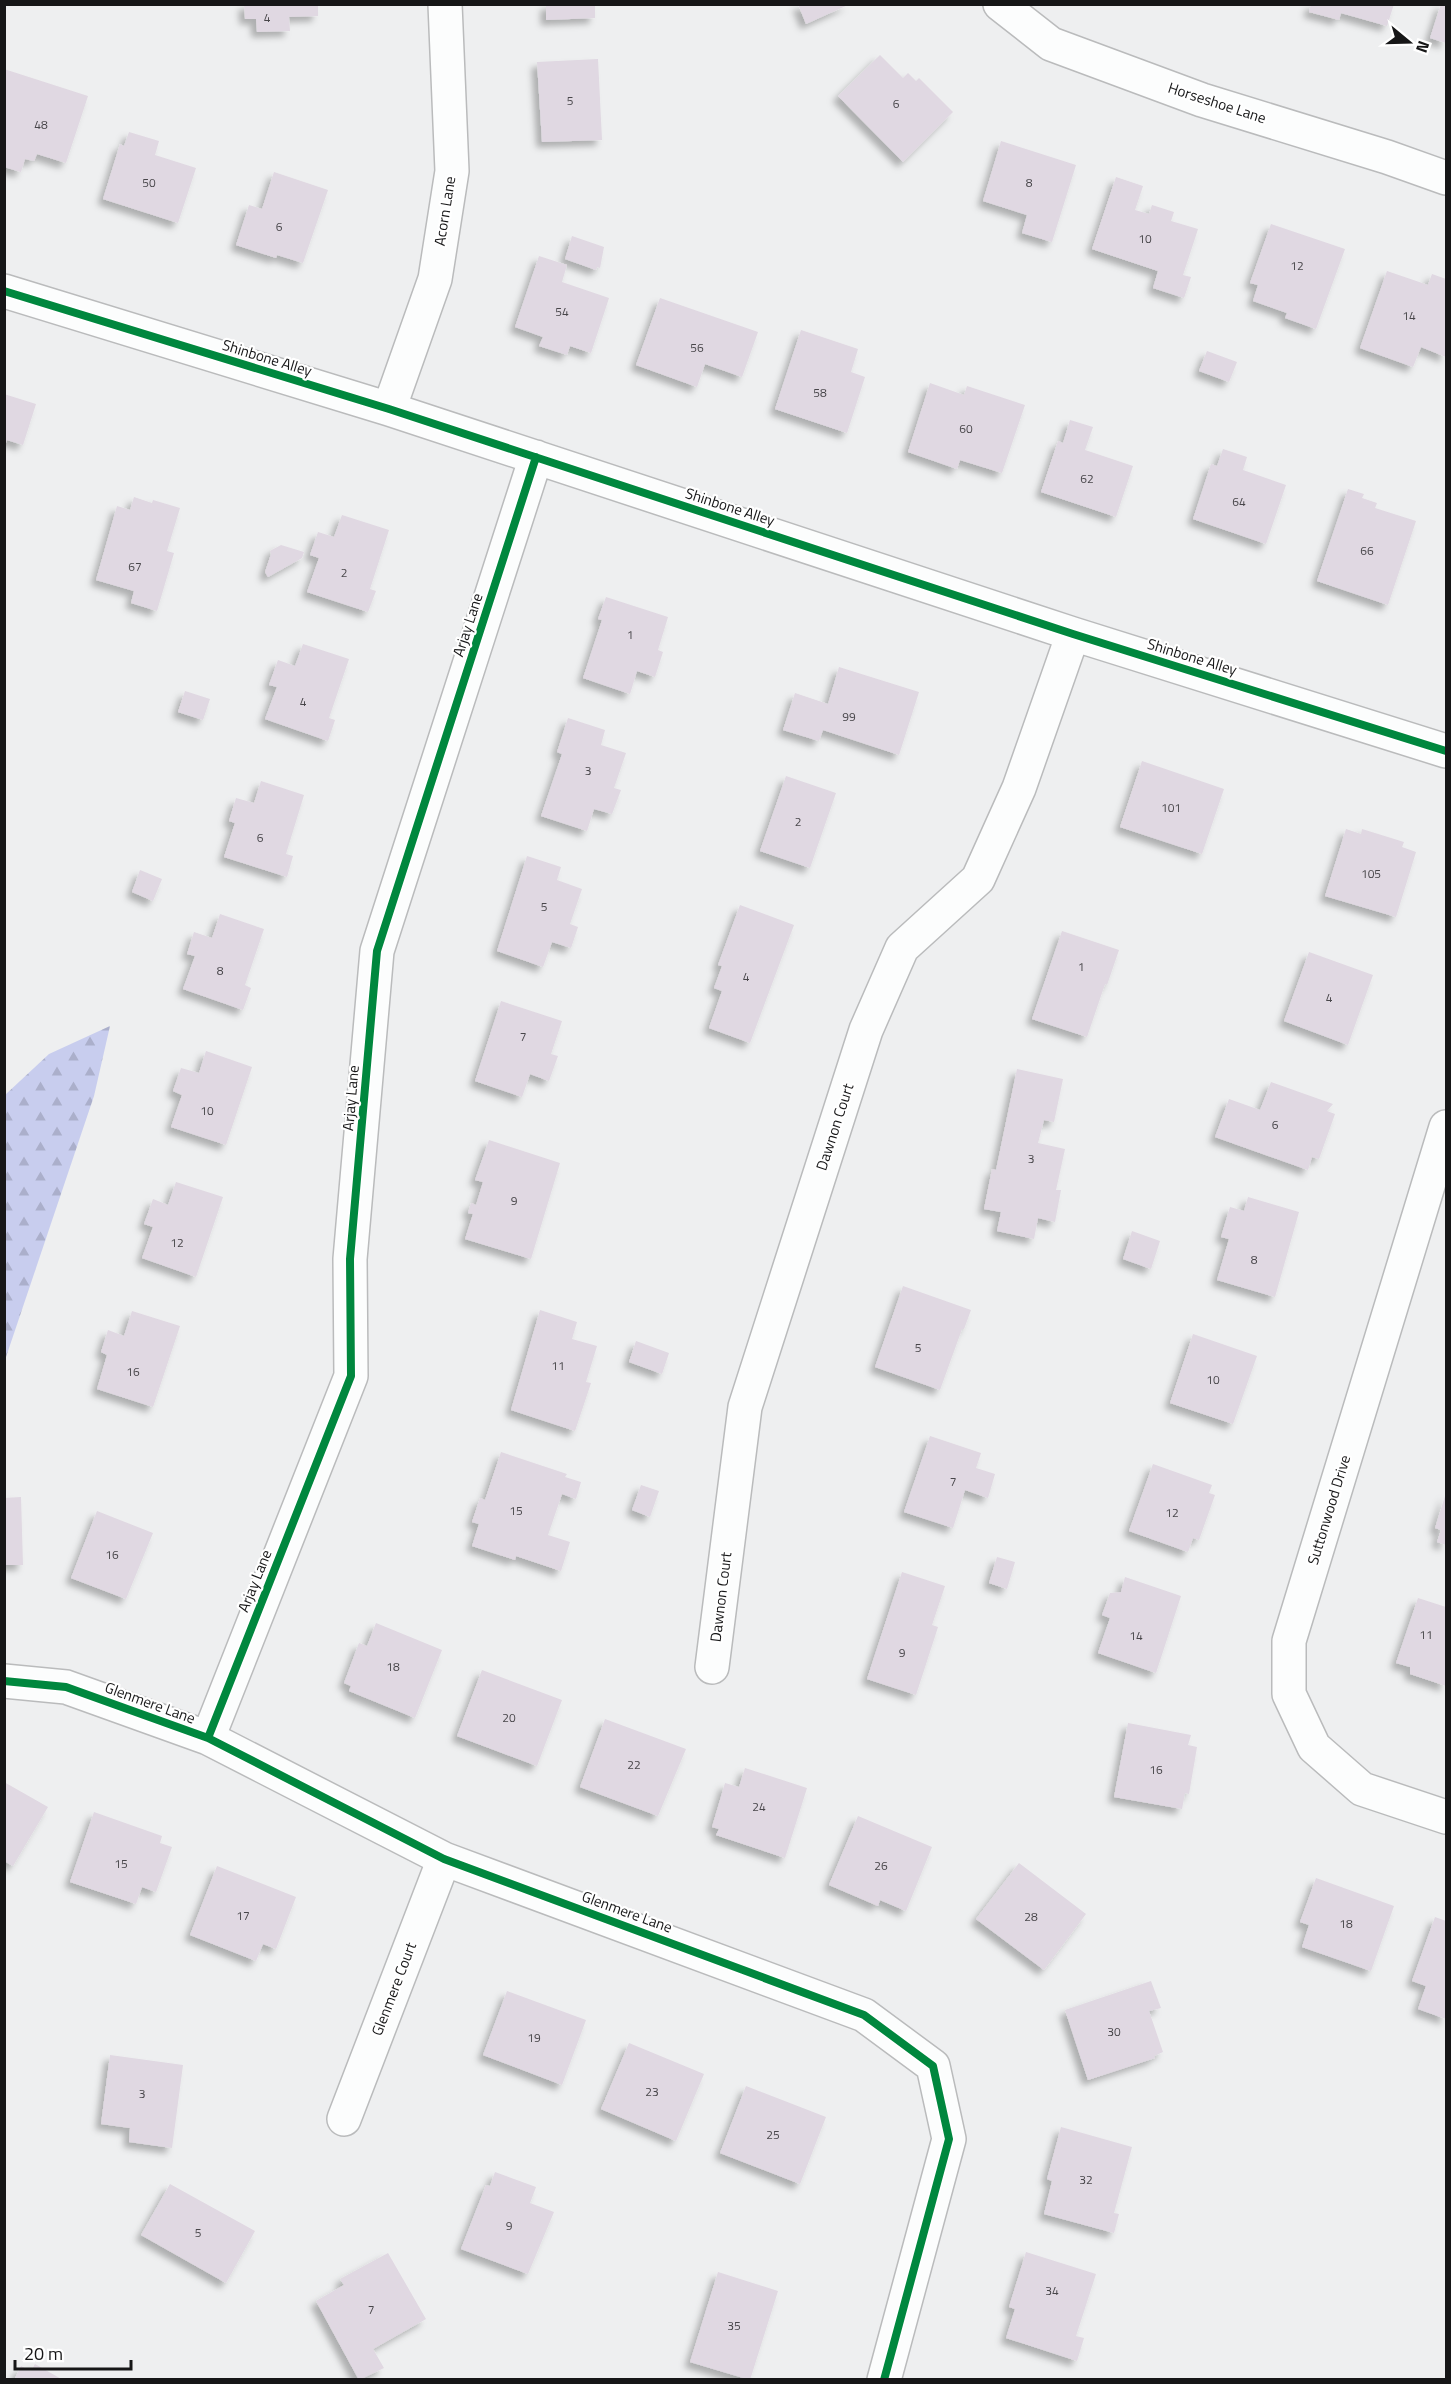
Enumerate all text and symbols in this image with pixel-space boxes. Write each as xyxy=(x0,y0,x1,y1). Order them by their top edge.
house number: 4 xyxy=(264,8,271,27)
north arrow xyxy=(1379,12,1439,72)
text: N xyxy=(1410,38,1436,56)
street label: Horseshoe Lane xyxy=(1165,76,1269,129)
house number: 5 xyxy=(567,91,574,110)
house number: 6 xyxy=(893,94,900,113)
house number: 48 xyxy=(34,115,48,134)
house number: 50 xyxy=(142,173,156,192)
house number: 8 xyxy=(1026,173,1033,192)
street label: Acorn Lane xyxy=(428,174,461,247)
house number: 6 xyxy=(276,217,283,236)
house number: 10 xyxy=(1138,229,1152,248)
house number: 12 xyxy=(1290,256,1304,275)
house number: 54 xyxy=(555,302,569,321)
house number: 14 xyxy=(1402,306,1416,325)
street label: Shinbone Alley xyxy=(219,333,315,382)
house number: 56 xyxy=(690,338,704,357)
house number: 58 xyxy=(813,383,827,402)
house number: 60 xyxy=(959,419,973,438)
house number: 62 xyxy=(1080,469,1094,488)
street label: Shinbone Alley xyxy=(682,481,778,532)
house number: 64 xyxy=(1232,492,1246,511)
house number: 66 xyxy=(1360,541,1374,560)
house number: 67 xyxy=(128,557,142,576)
house number: 2 xyxy=(341,563,347,582)
street label: Arjay Lane xyxy=(446,590,489,660)
house number: 1 xyxy=(627,625,633,644)
street label: Shinbone Alley xyxy=(1144,632,1240,681)
house number: 4 xyxy=(300,692,307,711)
house number: 99 xyxy=(842,707,856,726)
house number: 3 xyxy=(585,761,591,780)
house number: 101 xyxy=(1161,798,1181,817)
house number: 2 xyxy=(795,812,801,831)
house number: 6 xyxy=(257,828,264,847)
house number: 105 xyxy=(1361,864,1381,883)
house number: 5 xyxy=(541,897,548,916)
house number: 1 xyxy=(1078,957,1084,976)
house number: 8 xyxy=(217,961,224,980)
house number: 4 xyxy=(743,967,750,986)
house number: 4 xyxy=(1326,988,1333,1007)
house number: 7 xyxy=(520,1027,526,1046)
street label: Arjay Lane xyxy=(336,1064,365,1132)
street label: Dawnon Court xyxy=(810,1080,860,1173)
house number: 10 xyxy=(200,1101,214,1120)
house number: 6 xyxy=(1272,1115,1279,1134)
house number: 3 xyxy=(1028,1149,1034,1168)
house number: 9 xyxy=(511,1191,518,1210)
house number: 12 xyxy=(170,1233,184,1252)
house number: 8 xyxy=(1251,1250,1258,1269)
house number: 5 xyxy=(915,1338,922,1357)
house number: 11 xyxy=(551,1356,565,1375)
house number: 16 xyxy=(126,1362,140,1381)
house number: 10 xyxy=(1206,1370,1220,1389)
street label: Suttonwood Drive xyxy=(1301,1452,1356,1568)
house number: 7 xyxy=(950,1472,956,1491)
house number: 15 xyxy=(509,1501,523,1520)
house number: 12 xyxy=(1165,1503,1179,1522)
house number: 16 xyxy=(105,1545,119,1564)
street label: Arjay Lane xyxy=(232,1546,278,1616)
street label: Dawnon Court xyxy=(704,1550,738,1643)
house number: 11 xyxy=(1419,1625,1433,1644)
house number: 14 xyxy=(1129,1626,1143,1645)
house number: 9 xyxy=(899,1643,906,1662)
house number: 18 xyxy=(386,1657,400,1676)
street label: Glenmere Lane xyxy=(102,1676,199,1730)
house number: 20 xyxy=(502,1708,516,1727)
house number: 22 xyxy=(627,1755,641,1774)
house number: 16 xyxy=(1149,1760,1163,1779)
house number: 24 xyxy=(752,1797,766,1816)
house number: 15 xyxy=(114,1854,128,1873)
house number: 26 xyxy=(874,1856,888,1875)
street label: Glenmere Lane xyxy=(579,1885,676,1939)
house number: 17 xyxy=(236,1906,250,1925)
house number: 28 xyxy=(1024,1907,1038,1926)
house number: 18 xyxy=(1339,1914,1353,1933)
street label: Glenmere Court xyxy=(365,1938,422,2039)
house number: 30 xyxy=(1107,2022,1121,2041)
house number: 19 xyxy=(527,2028,541,2047)
house number: 23 xyxy=(645,2082,659,2101)
house number: 3 xyxy=(139,2084,145,2103)
house number: 25 xyxy=(766,2125,780,2144)
house number: 32 xyxy=(1079,2170,1093,2189)
house number: 9 xyxy=(506,2216,513,2235)
house number: 5 xyxy=(195,2223,202,2242)
house number: 34 xyxy=(1045,2281,1059,2300)
house number: 7 xyxy=(368,2300,374,2319)
house number: 35 xyxy=(727,2316,741,2335)
scale bar xyxy=(15,2333,130,2371)
text: 20 m xyxy=(24,2340,63,2367)

